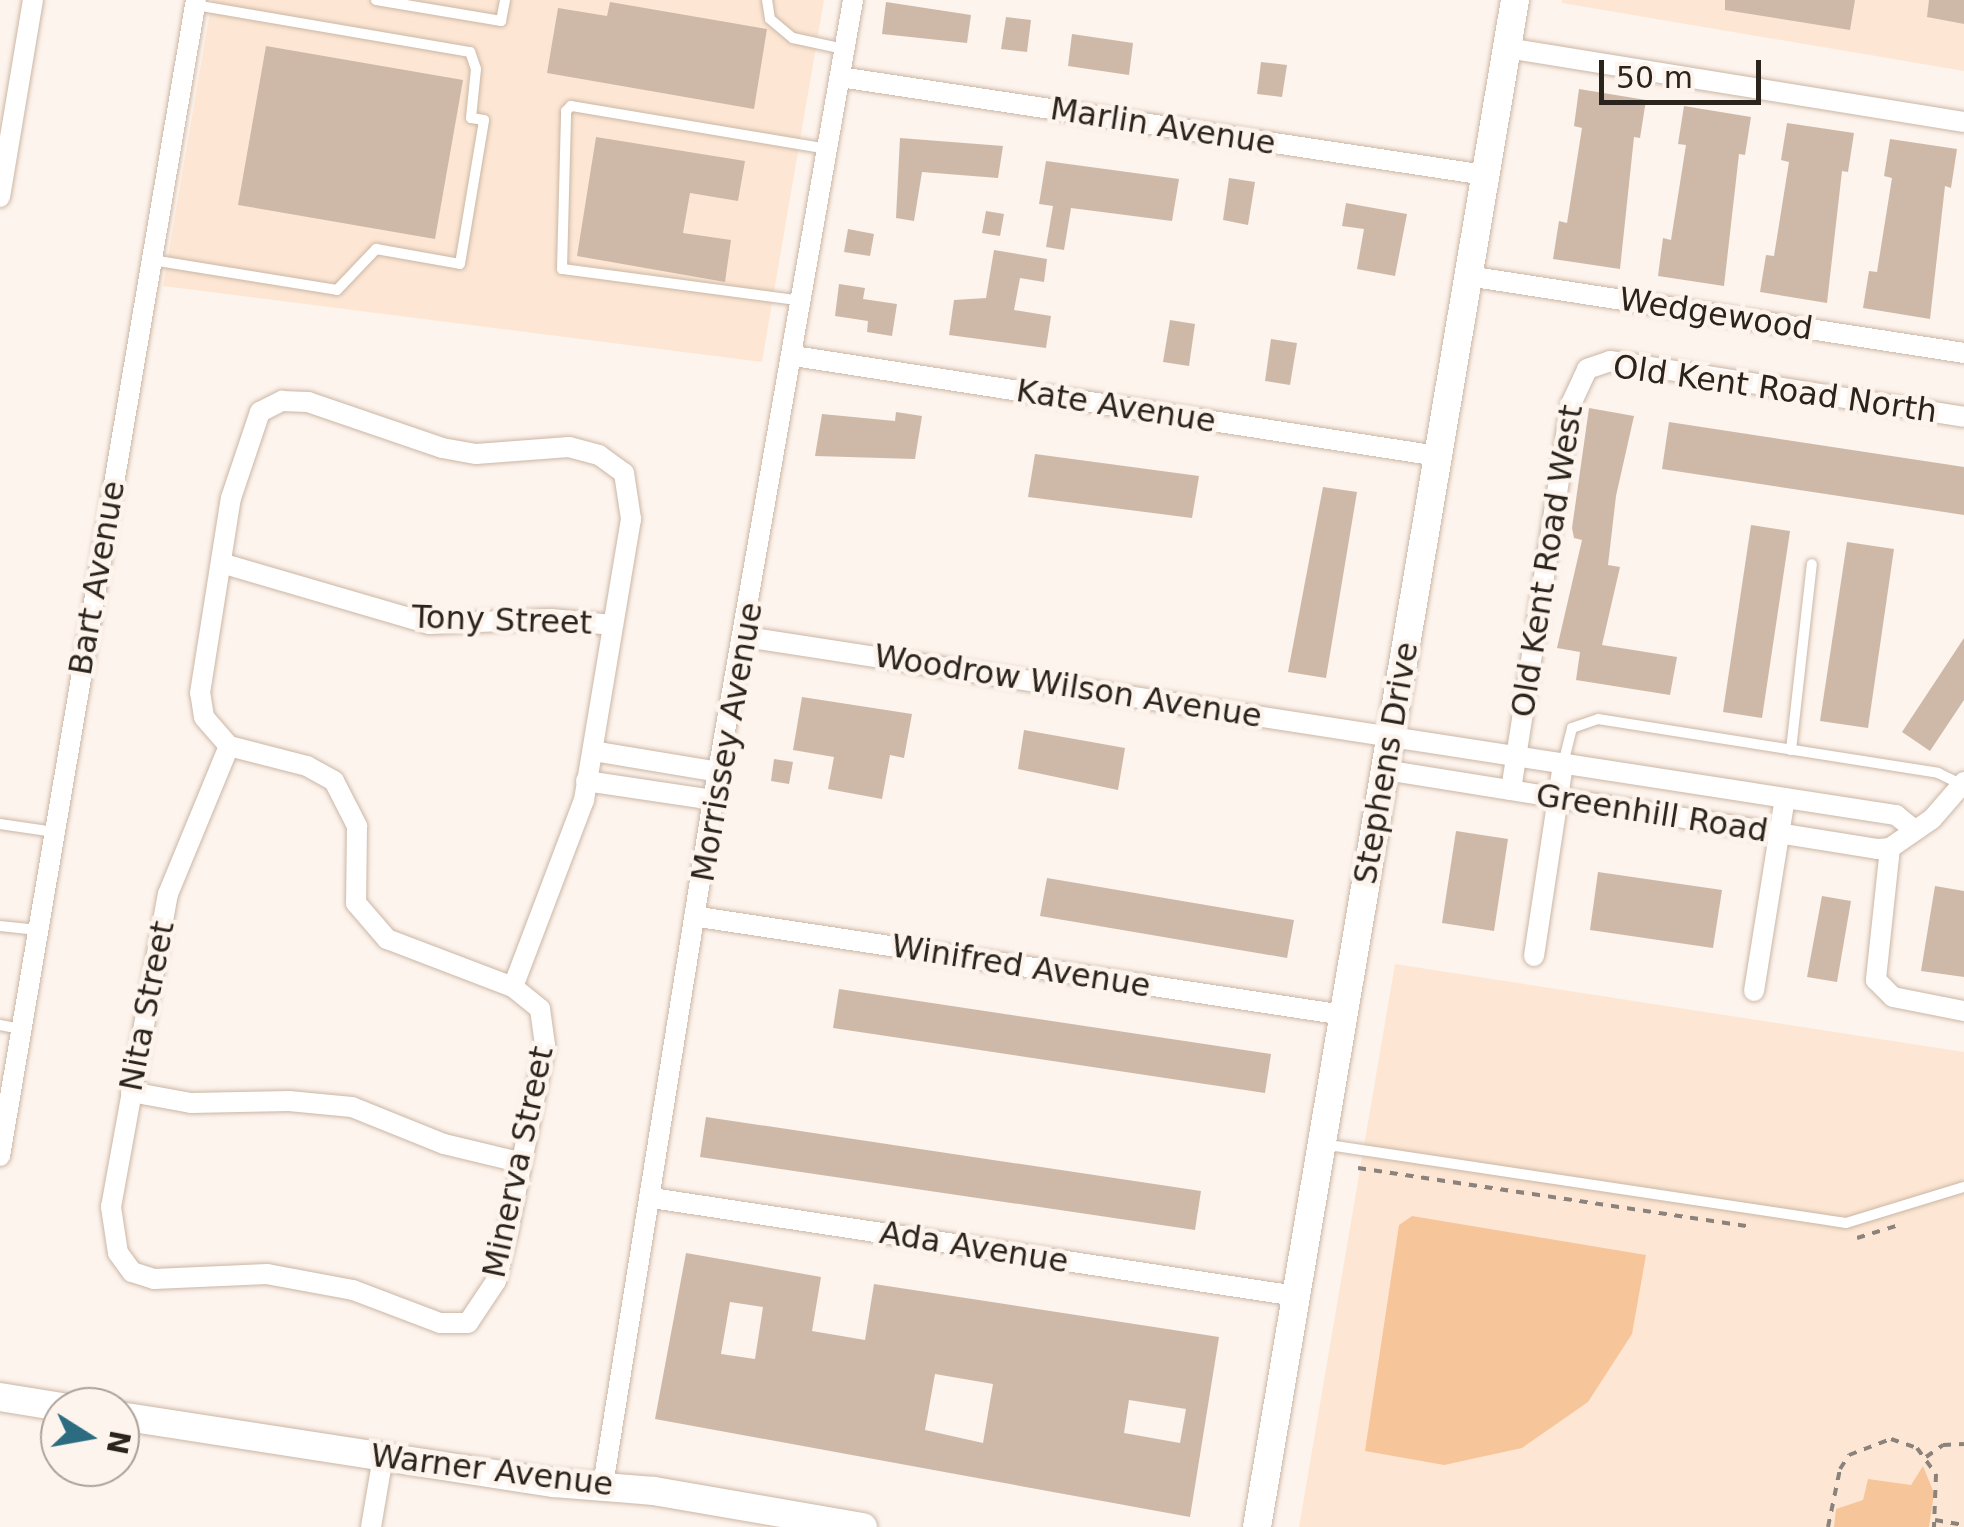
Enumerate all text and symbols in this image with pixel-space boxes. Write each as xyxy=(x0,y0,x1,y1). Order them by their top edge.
scale bar xyxy=(1604,40,1766,102)
text: 50 m xyxy=(1616,60,1693,95)
street label: Marlin Avenue xyxy=(1048,89,1278,163)
street label: Wedgewood xyxy=(1616,280,1816,348)
street label: Old Kent Road North xyxy=(1611,347,1939,431)
street label: Kate Avenue xyxy=(1014,371,1218,441)
street label: Old Kent Road West xyxy=(1503,402,1591,720)
street label: Bart Avenue xyxy=(61,478,133,678)
street label: Tony Street xyxy=(411,598,593,642)
street label: Morrissey Avenue xyxy=(684,599,770,885)
street label: Woodrow Wilson Avenue xyxy=(871,636,1265,736)
street label: Stephens Drive xyxy=(1346,639,1426,887)
street label: Greenhill Road xyxy=(1533,776,1771,850)
street label: Nita Street xyxy=(112,918,182,1094)
street label: Winifred Avenue xyxy=(889,927,1153,1005)
street label: Minerva Street xyxy=(475,1043,561,1281)
street label: Ada Avenue xyxy=(877,1213,1071,1281)
north arrow xyxy=(40,1387,140,1487)
text: N xyxy=(100,1428,136,1457)
street label: Warner Avenue xyxy=(369,1436,615,1504)

